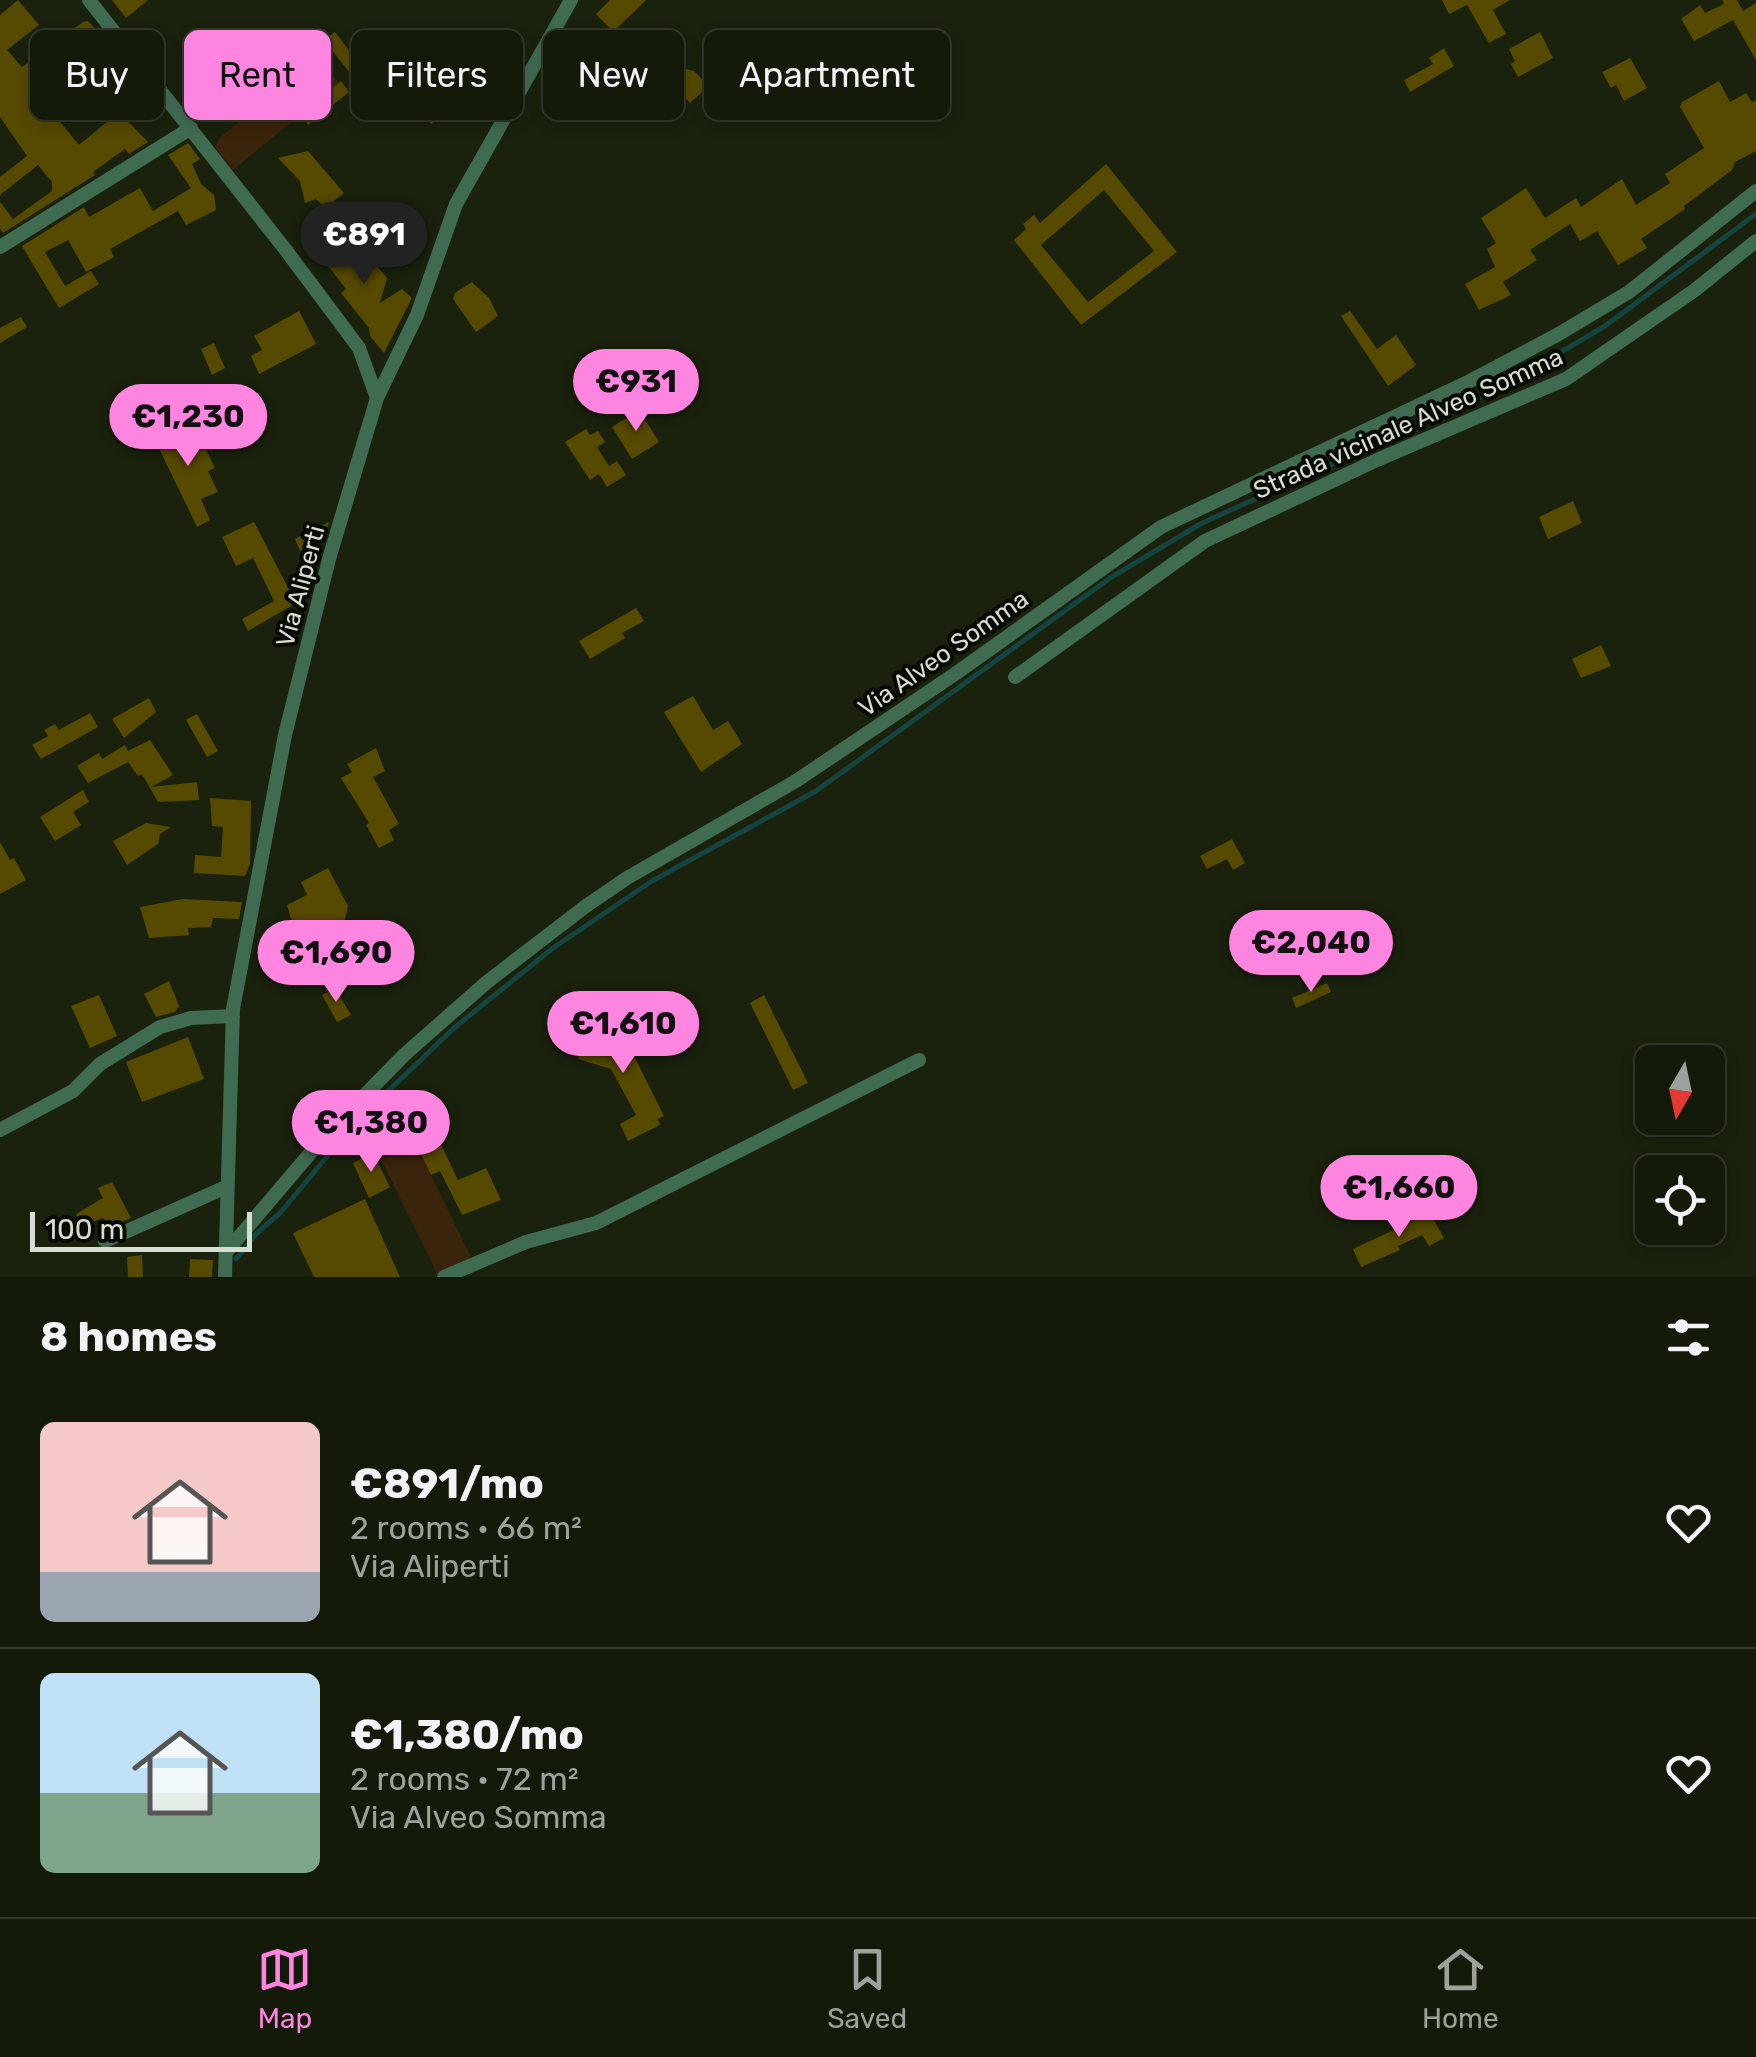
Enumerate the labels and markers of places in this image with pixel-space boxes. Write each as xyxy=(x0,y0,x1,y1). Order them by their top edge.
pin: €891 xyxy=(305,202,423,287)
pin: €931 xyxy=(577,349,695,434)
pin: €1,230 xyxy=(107,384,269,469)
pin: €2,040 xyxy=(1230,910,1392,995)
pin: €1,690 xyxy=(255,920,417,1005)
pin: €1,610 xyxy=(542,991,704,1076)
pin: €1,380 xyxy=(290,1090,452,1175)
pin: €1,660 xyxy=(1318,1155,1480,1240)

